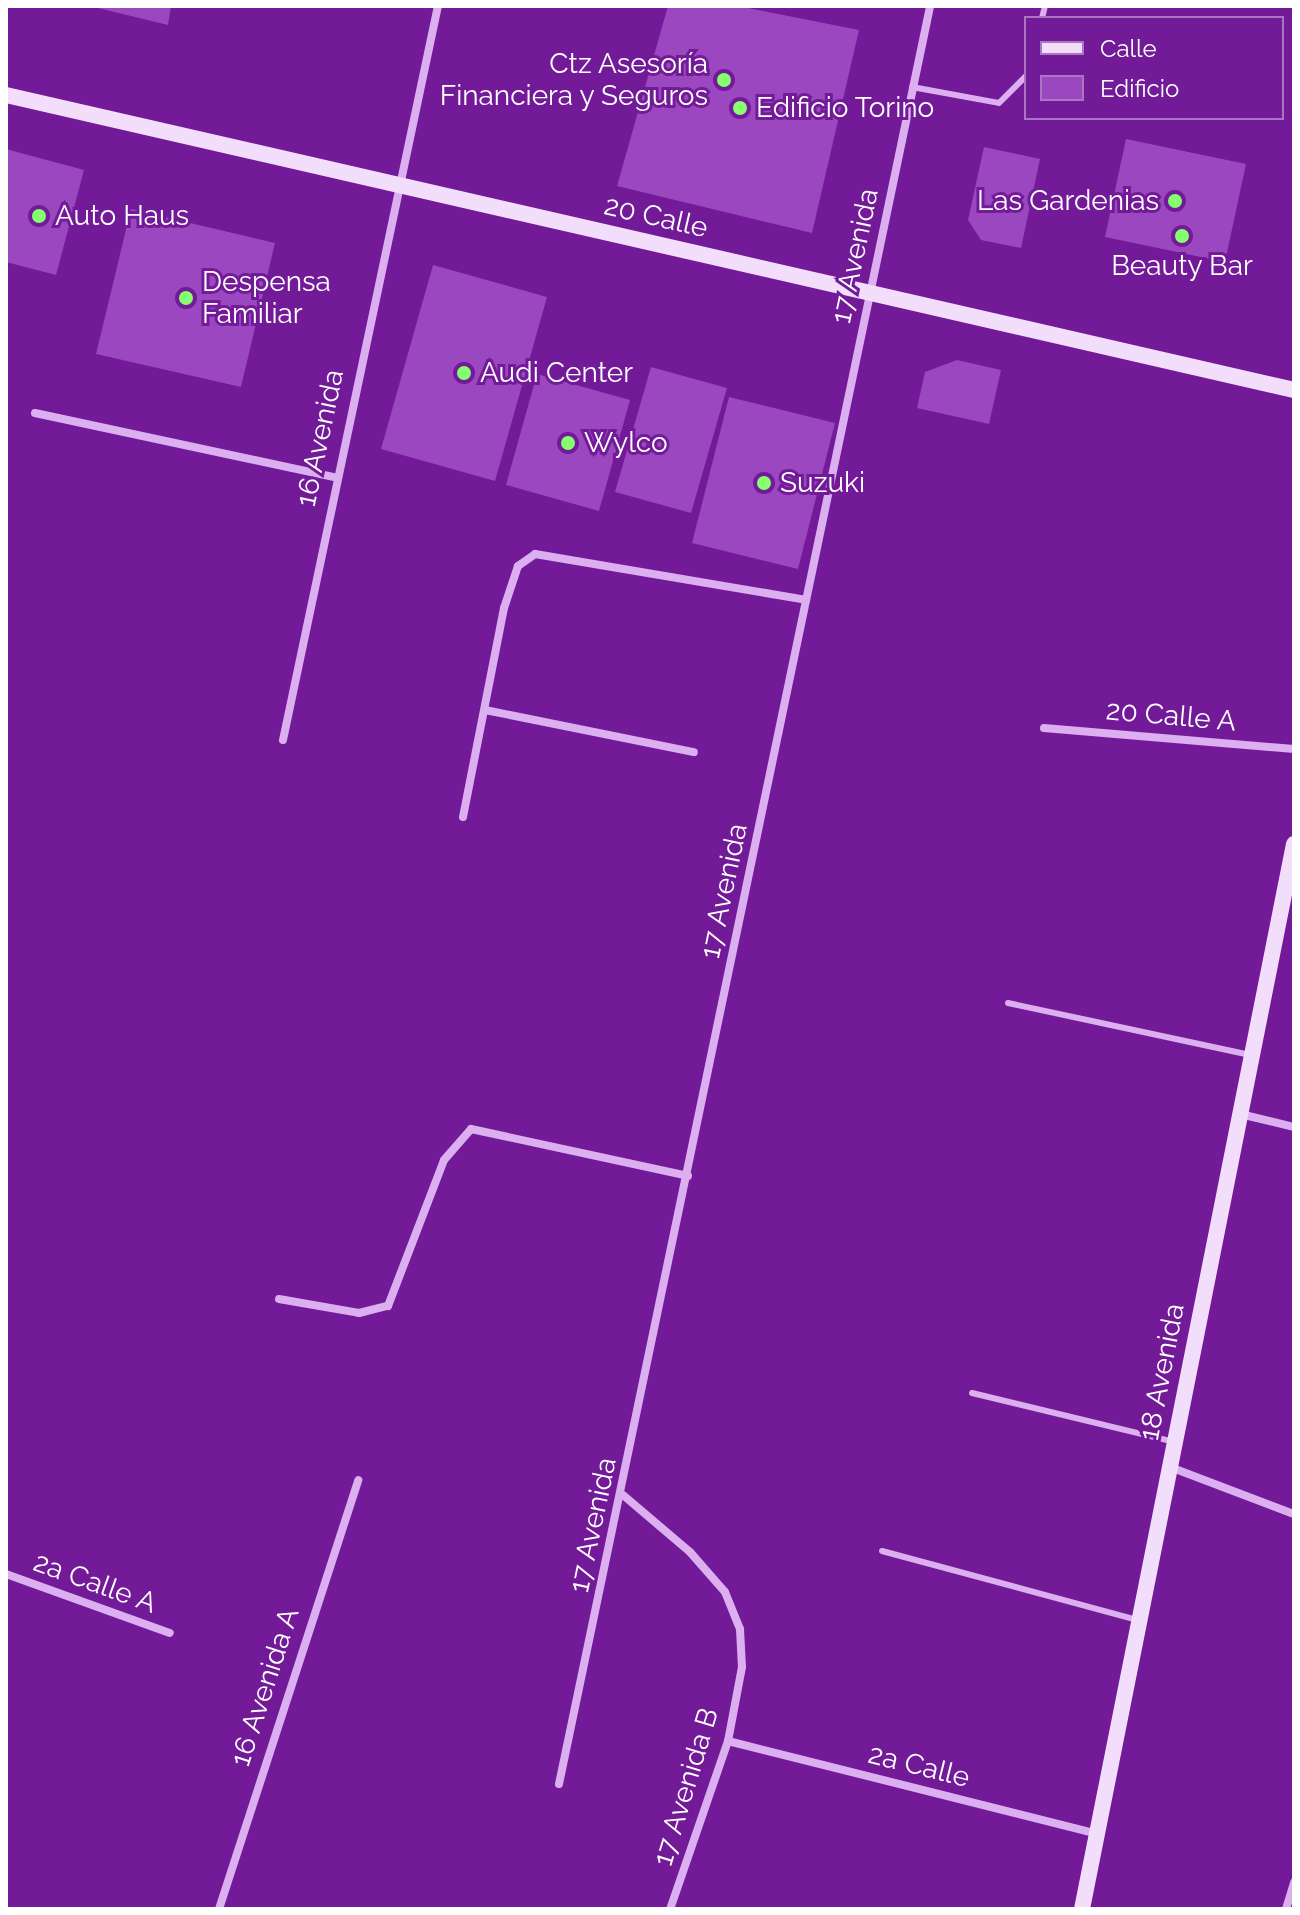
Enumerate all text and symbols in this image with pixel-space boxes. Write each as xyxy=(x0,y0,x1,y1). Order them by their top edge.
legend xyxy=(1024,16,1284,120)
text: Calle xyxy=(1100,34,1157,63)
place label: Ctz Asesoría Financiera y Seguros xyxy=(438,47,708,113)
marker: Ctz Asesoría Financiera y Seguros xyxy=(715,71,733,89)
text: Edificio xyxy=(1100,74,1179,103)
place label: Edificio Torino xyxy=(756,91,935,125)
marker: Edificio Torino xyxy=(731,99,749,117)
place label: Las Gardenias xyxy=(977,184,1159,218)
street label: 17 Avenida xyxy=(824,185,886,327)
street label: 20 Calle xyxy=(601,189,711,245)
marker: Las Gardenias xyxy=(1166,192,1184,210)
place label: Auto Haus xyxy=(55,199,189,233)
marker: Auto Haus xyxy=(30,207,48,225)
marker: Beauty Bar xyxy=(1173,227,1191,245)
place label: Beauty Bar xyxy=(1111,249,1253,283)
place label: Despensa Familiar xyxy=(202,265,331,331)
marker: Despensa Familiar xyxy=(177,289,195,307)
place label: Audi Center xyxy=(480,356,633,390)
marker: Audi Center xyxy=(455,364,473,382)
street label: 16 Avenida xyxy=(289,366,351,510)
place label: Wylco xyxy=(584,426,668,460)
marker: Wylco xyxy=(559,434,577,452)
place label: Suzuki xyxy=(780,466,865,500)
marker: Suzuki xyxy=(755,474,773,492)
street label: 20 Calle A xyxy=(1104,694,1238,738)
street label: 17 Avenida xyxy=(693,820,755,962)
street label: 18 Avenida xyxy=(1132,1300,1192,1444)
street label: 17 Avenida xyxy=(562,1454,624,1596)
street label: 2a Calle A xyxy=(29,1545,161,1621)
street label: 16 Avenida A xyxy=(223,1603,307,1771)
street label: 17 Avenida B xyxy=(646,1704,726,1870)
street label: 2a Calle xyxy=(865,1737,973,1795)

